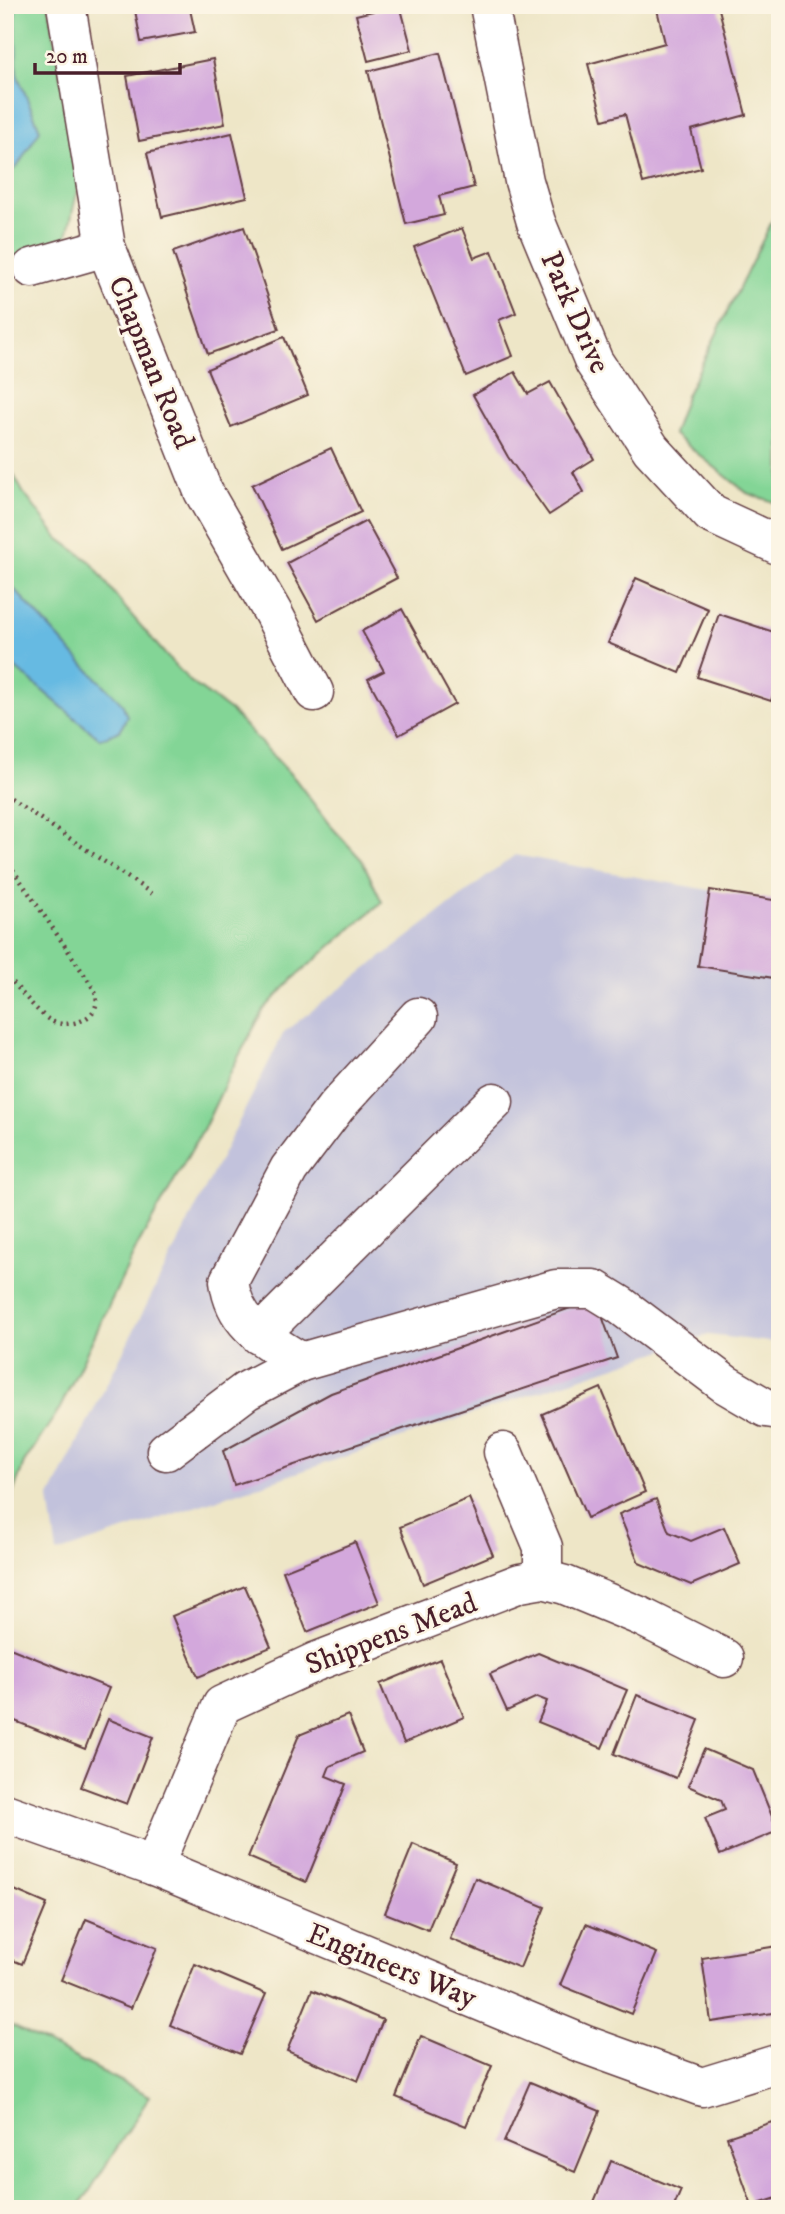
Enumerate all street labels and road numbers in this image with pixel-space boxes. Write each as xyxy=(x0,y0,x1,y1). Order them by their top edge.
street label: Park Drive xyxy=(531,246,618,379)
street label: Chapman Road xyxy=(99,271,202,454)
street label: Shippens Mead xyxy=(300,1585,483,1684)
street label: Engineers Way xyxy=(301,1916,482,2018)

